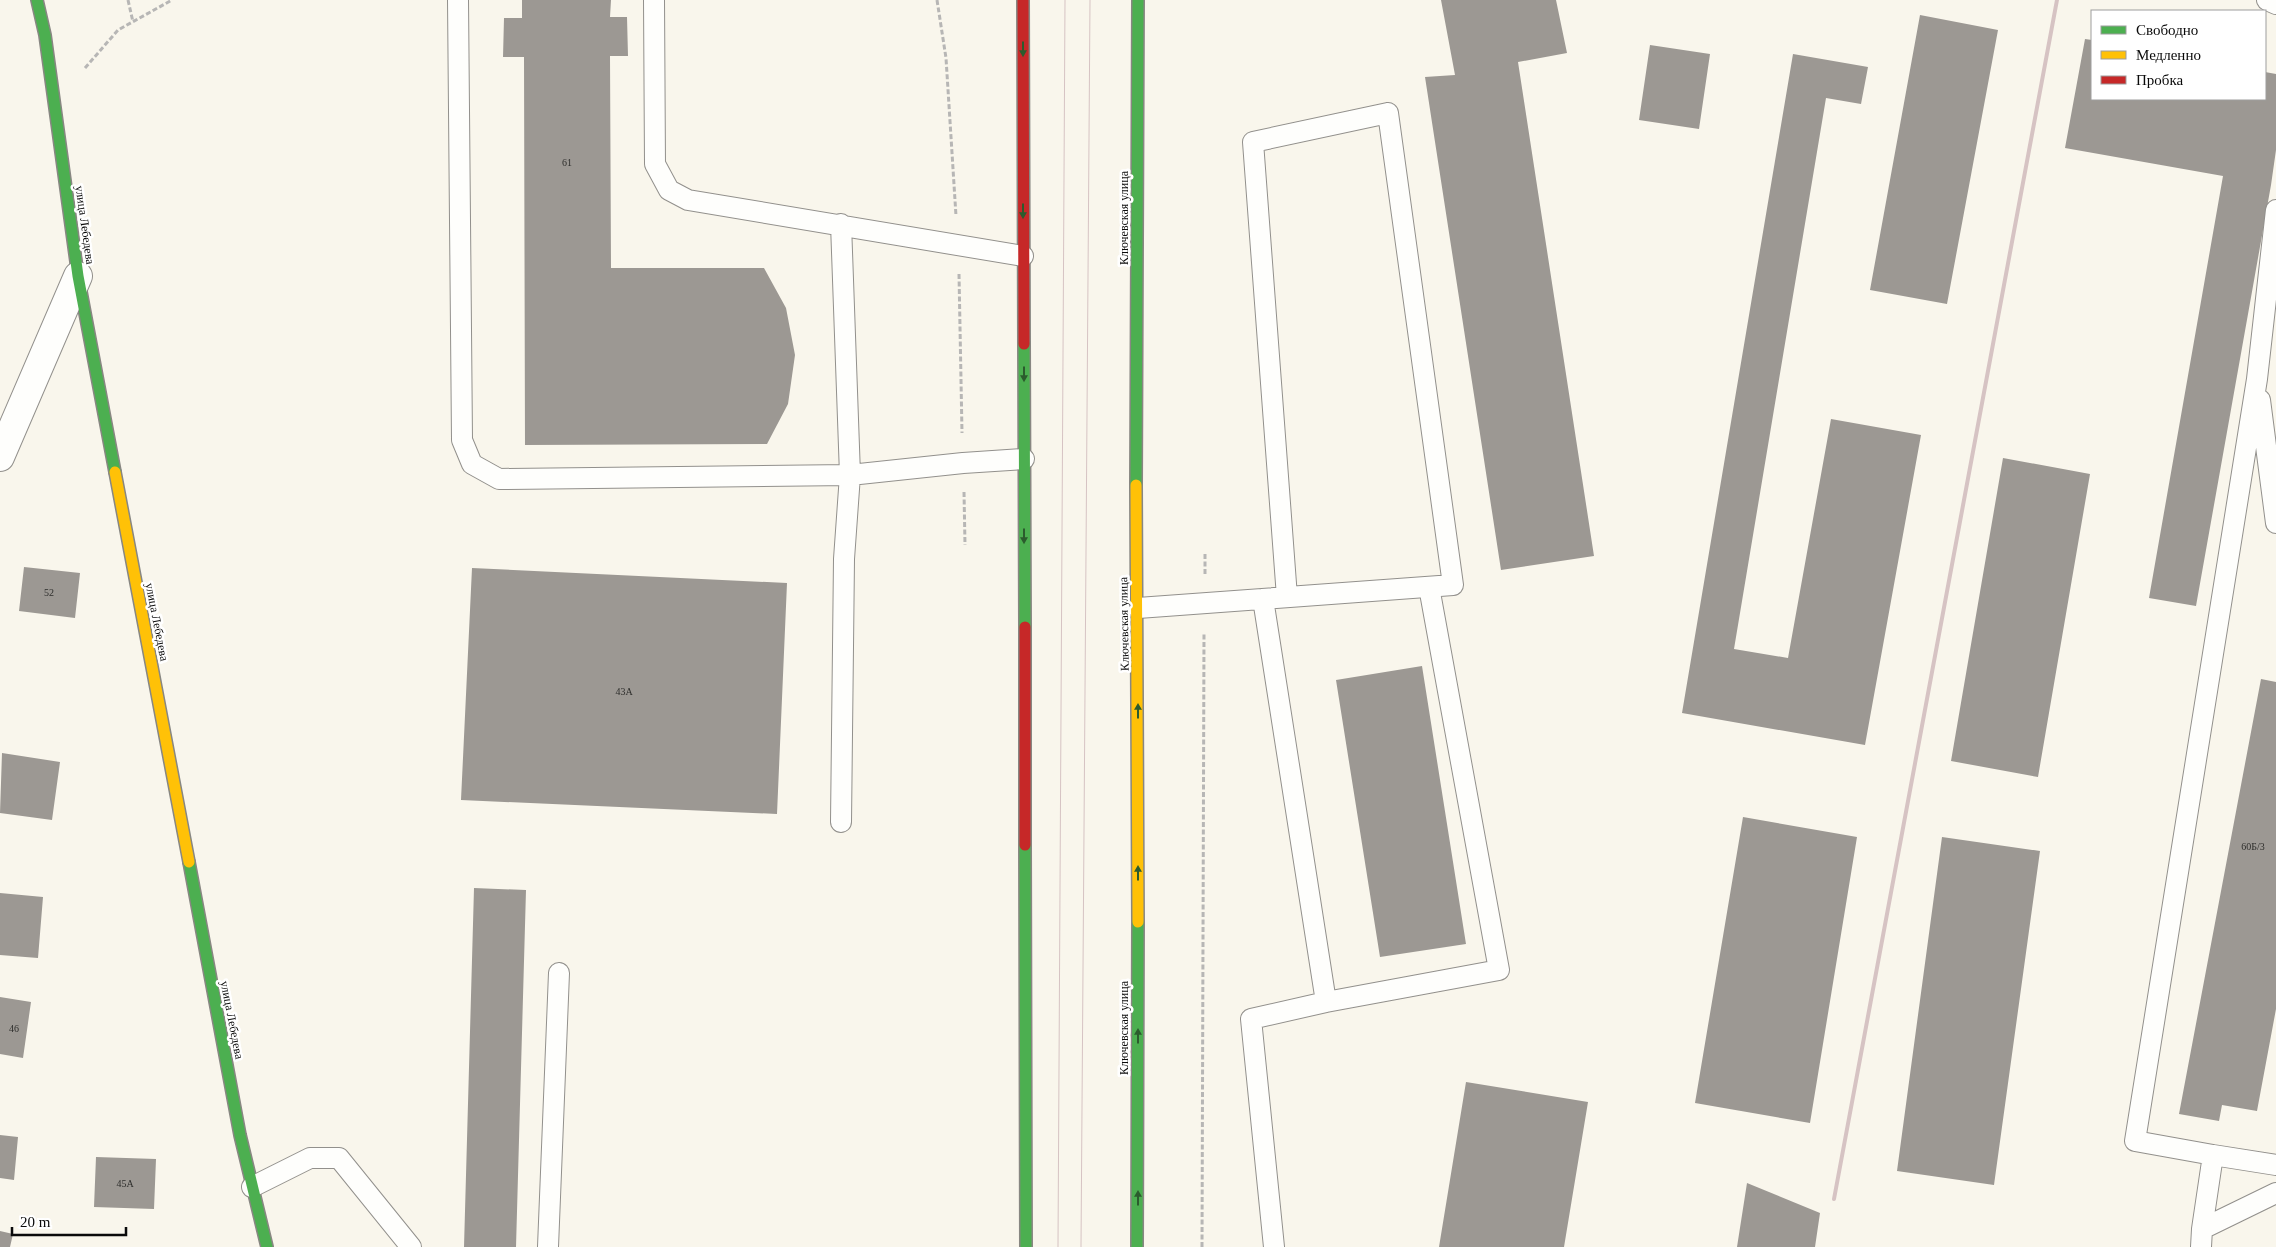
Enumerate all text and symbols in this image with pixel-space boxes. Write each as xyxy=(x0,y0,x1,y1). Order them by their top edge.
legend xyxy=(2091,10,2266,100)
text: Свободно xyxy=(2136,22,2198,38)
one-way arrow xyxy=(1019,41,1027,57)
text: Медленно xyxy=(2136,47,2201,63)
text: Пробка xyxy=(2136,72,2184,88)
house number: 61 xyxy=(562,157,572,168)
street label: Ключевская улица xyxy=(1117,170,1131,265)
street label: улица Лебедева xyxy=(73,185,98,266)
one-way arrow xyxy=(1019,203,1027,219)
one-way arrow xyxy=(1020,366,1028,382)
one-way arrow xyxy=(1020,528,1028,544)
street label: Ключевская улица xyxy=(1116,576,1132,671)
street label: улица Лебедева xyxy=(143,582,172,663)
house number: 52 xyxy=(44,587,54,598)
house number: 43А xyxy=(615,686,633,697)
one-way arrow xyxy=(1134,703,1142,719)
house number: 60Б/3 xyxy=(2241,841,2265,852)
one-way arrow xyxy=(1134,865,1142,881)
street label: улица Лебедева xyxy=(218,980,247,1061)
street label: Ключевская улица xyxy=(1117,980,1131,1075)
house number: 46 xyxy=(9,1023,19,1034)
one-way arrow xyxy=(1134,1028,1142,1044)
house number: 45А xyxy=(116,1178,134,1189)
one-way arrow xyxy=(1134,1190,1142,1206)
scale bar xyxy=(12,1204,126,1236)
text: 20 m xyxy=(20,1214,51,1230)

